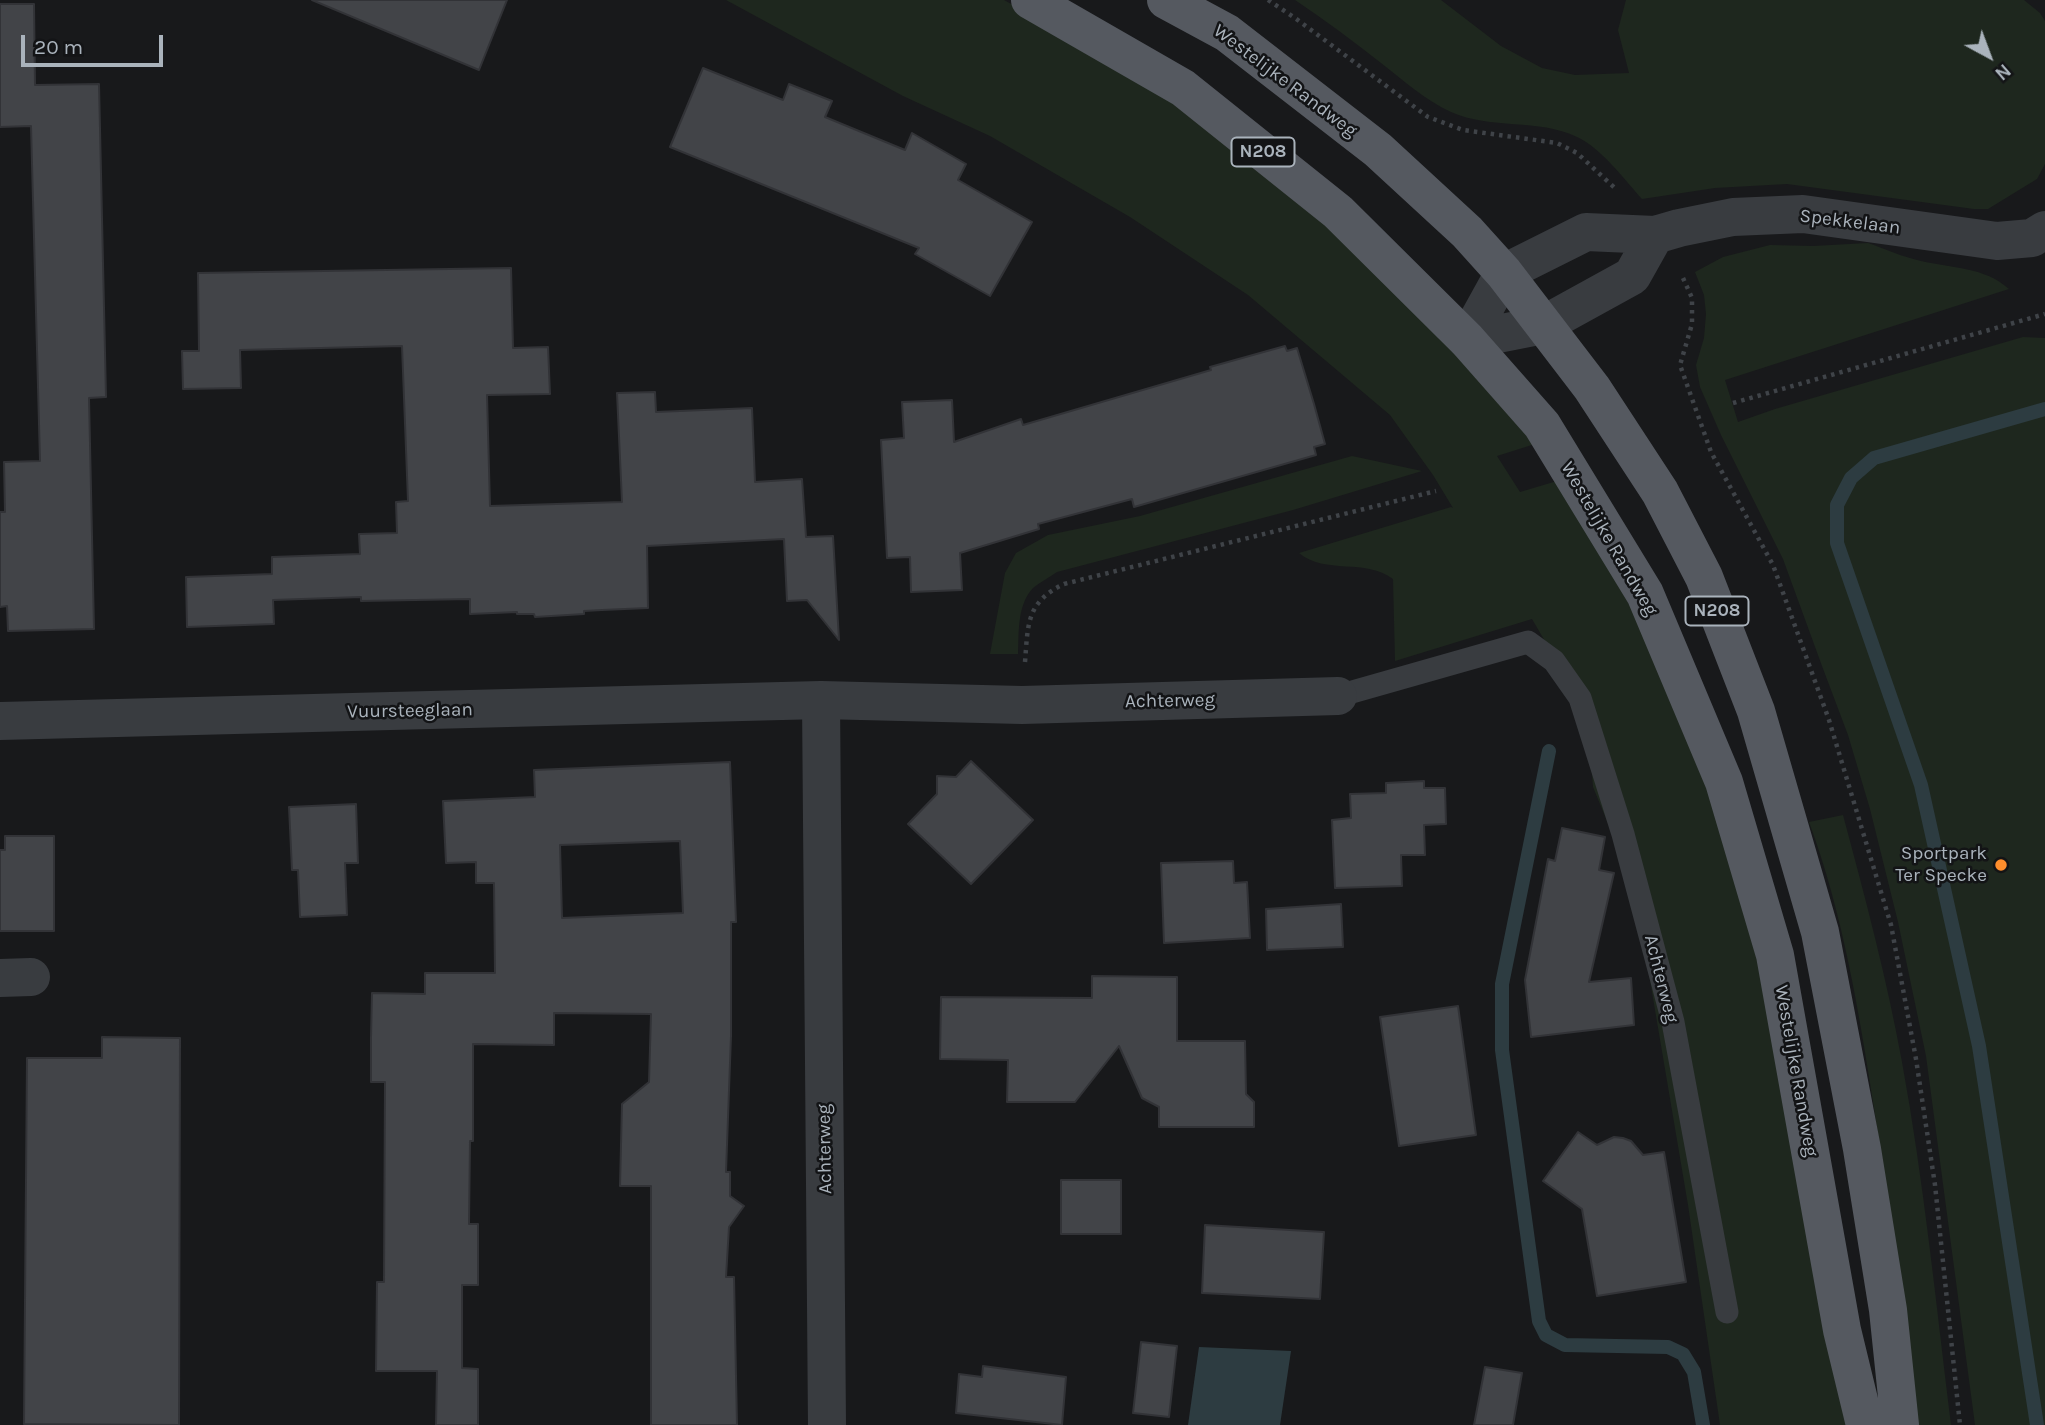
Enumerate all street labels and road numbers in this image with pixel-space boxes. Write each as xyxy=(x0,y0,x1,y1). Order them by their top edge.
street label: Westelijke Randweg xyxy=(1209,20,1361,142)
road number: N208 xyxy=(1232,138,1294,167)
street label: Spekkelaan xyxy=(1798,205,1902,239)
street label: Westelijke Randweg xyxy=(1556,458,1662,620)
road number: N208 xyxy=(1686,596,1748,626)
street label: Achterweg xyxy=(1125,689,1215,713)
street label: Vuursteeglaan xyxy=(347,699,473,723)
street label: Achterweg xyxy=(1639,932,1683,1026)
street label: Westelijke Randweg xyxy=(1770,983,1822,1159)
street label: Achterweg xyxy=(813,1104,837,1194)

